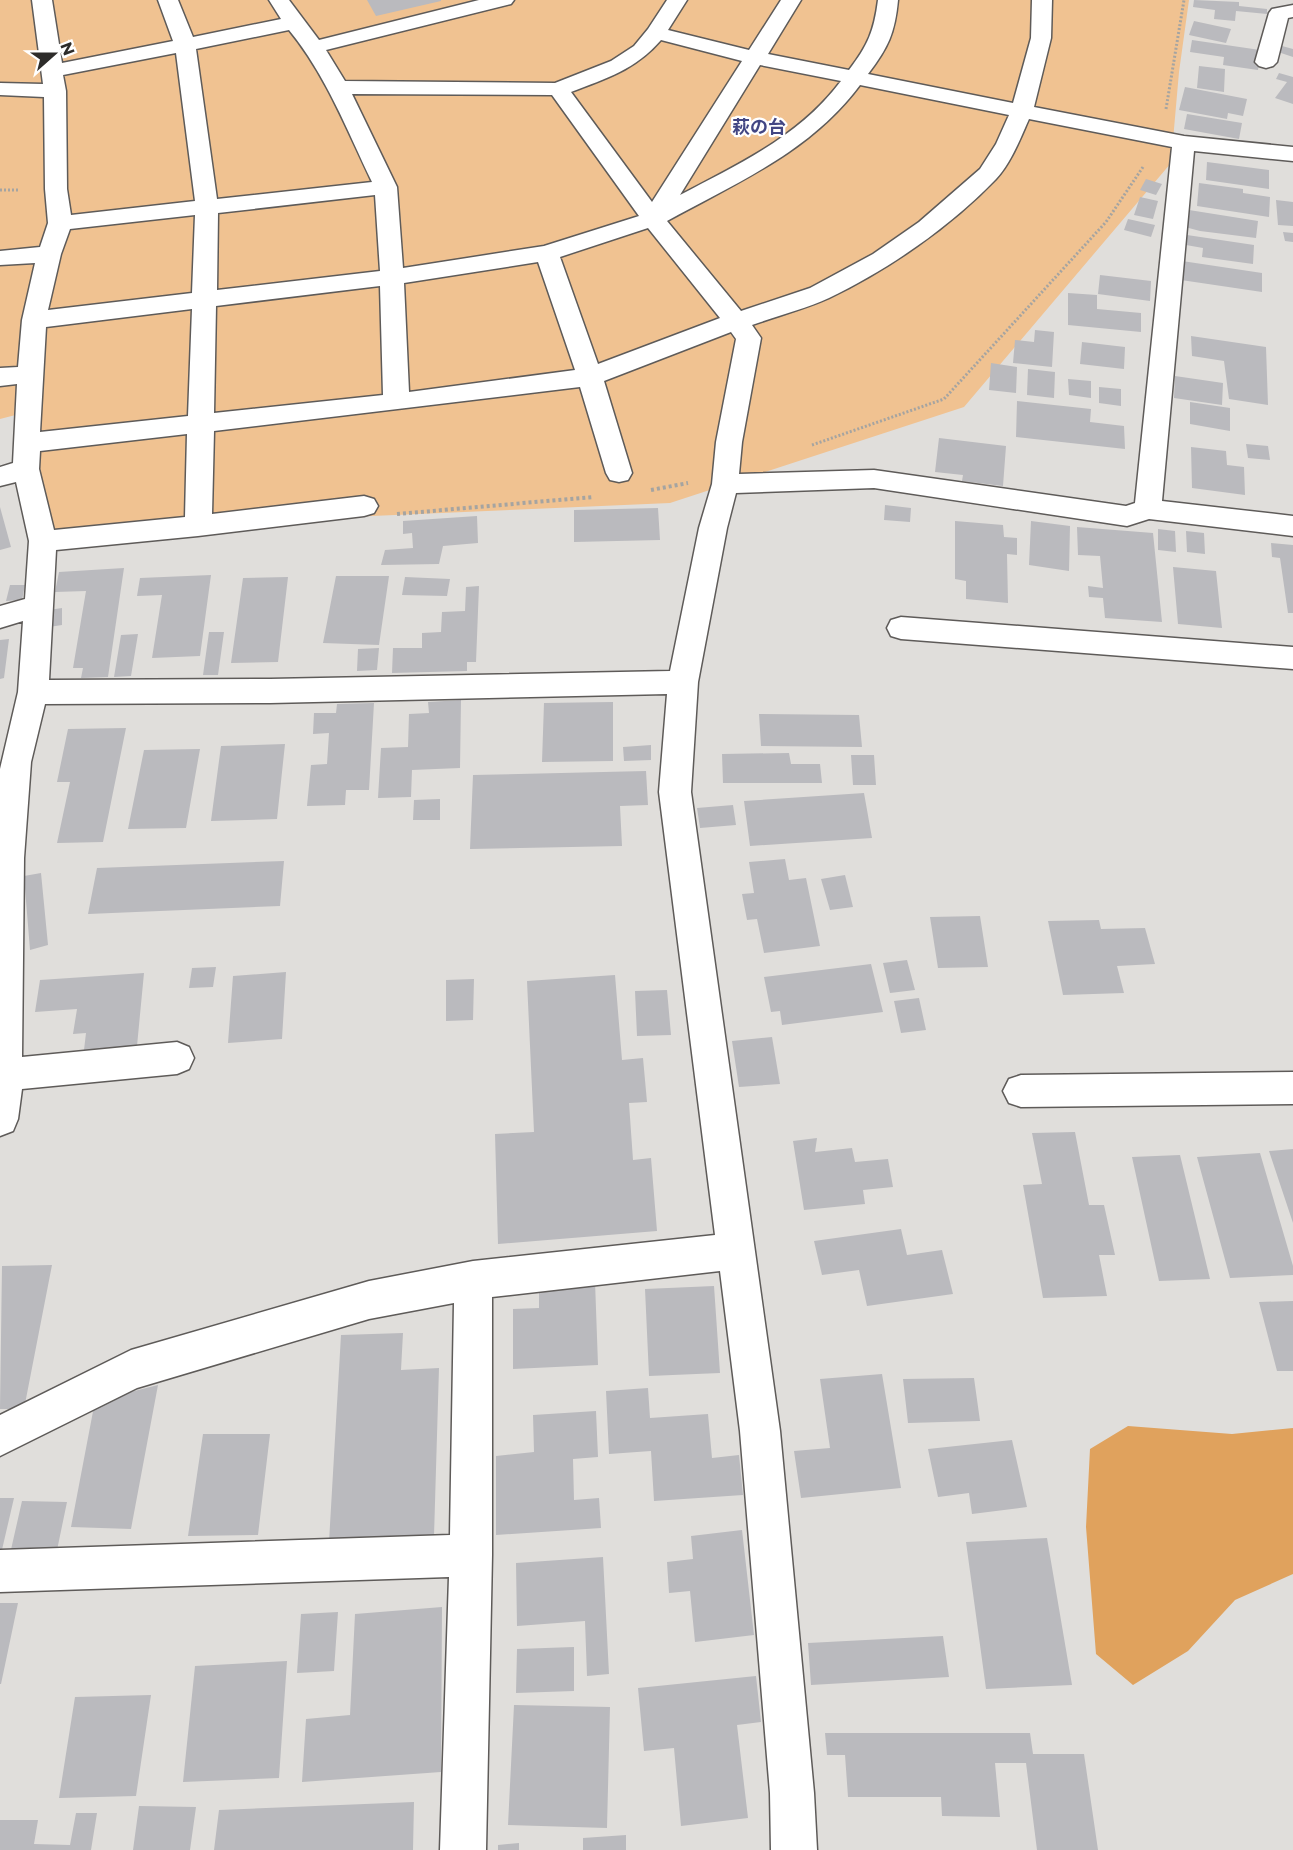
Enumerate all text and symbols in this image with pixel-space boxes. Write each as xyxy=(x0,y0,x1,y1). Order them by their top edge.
north arrow xyxy=(24,24,84,84)
text: N xyxy=(56,39,79,58)
district label: 萩の台 xyxy=(732,116,786,138)

